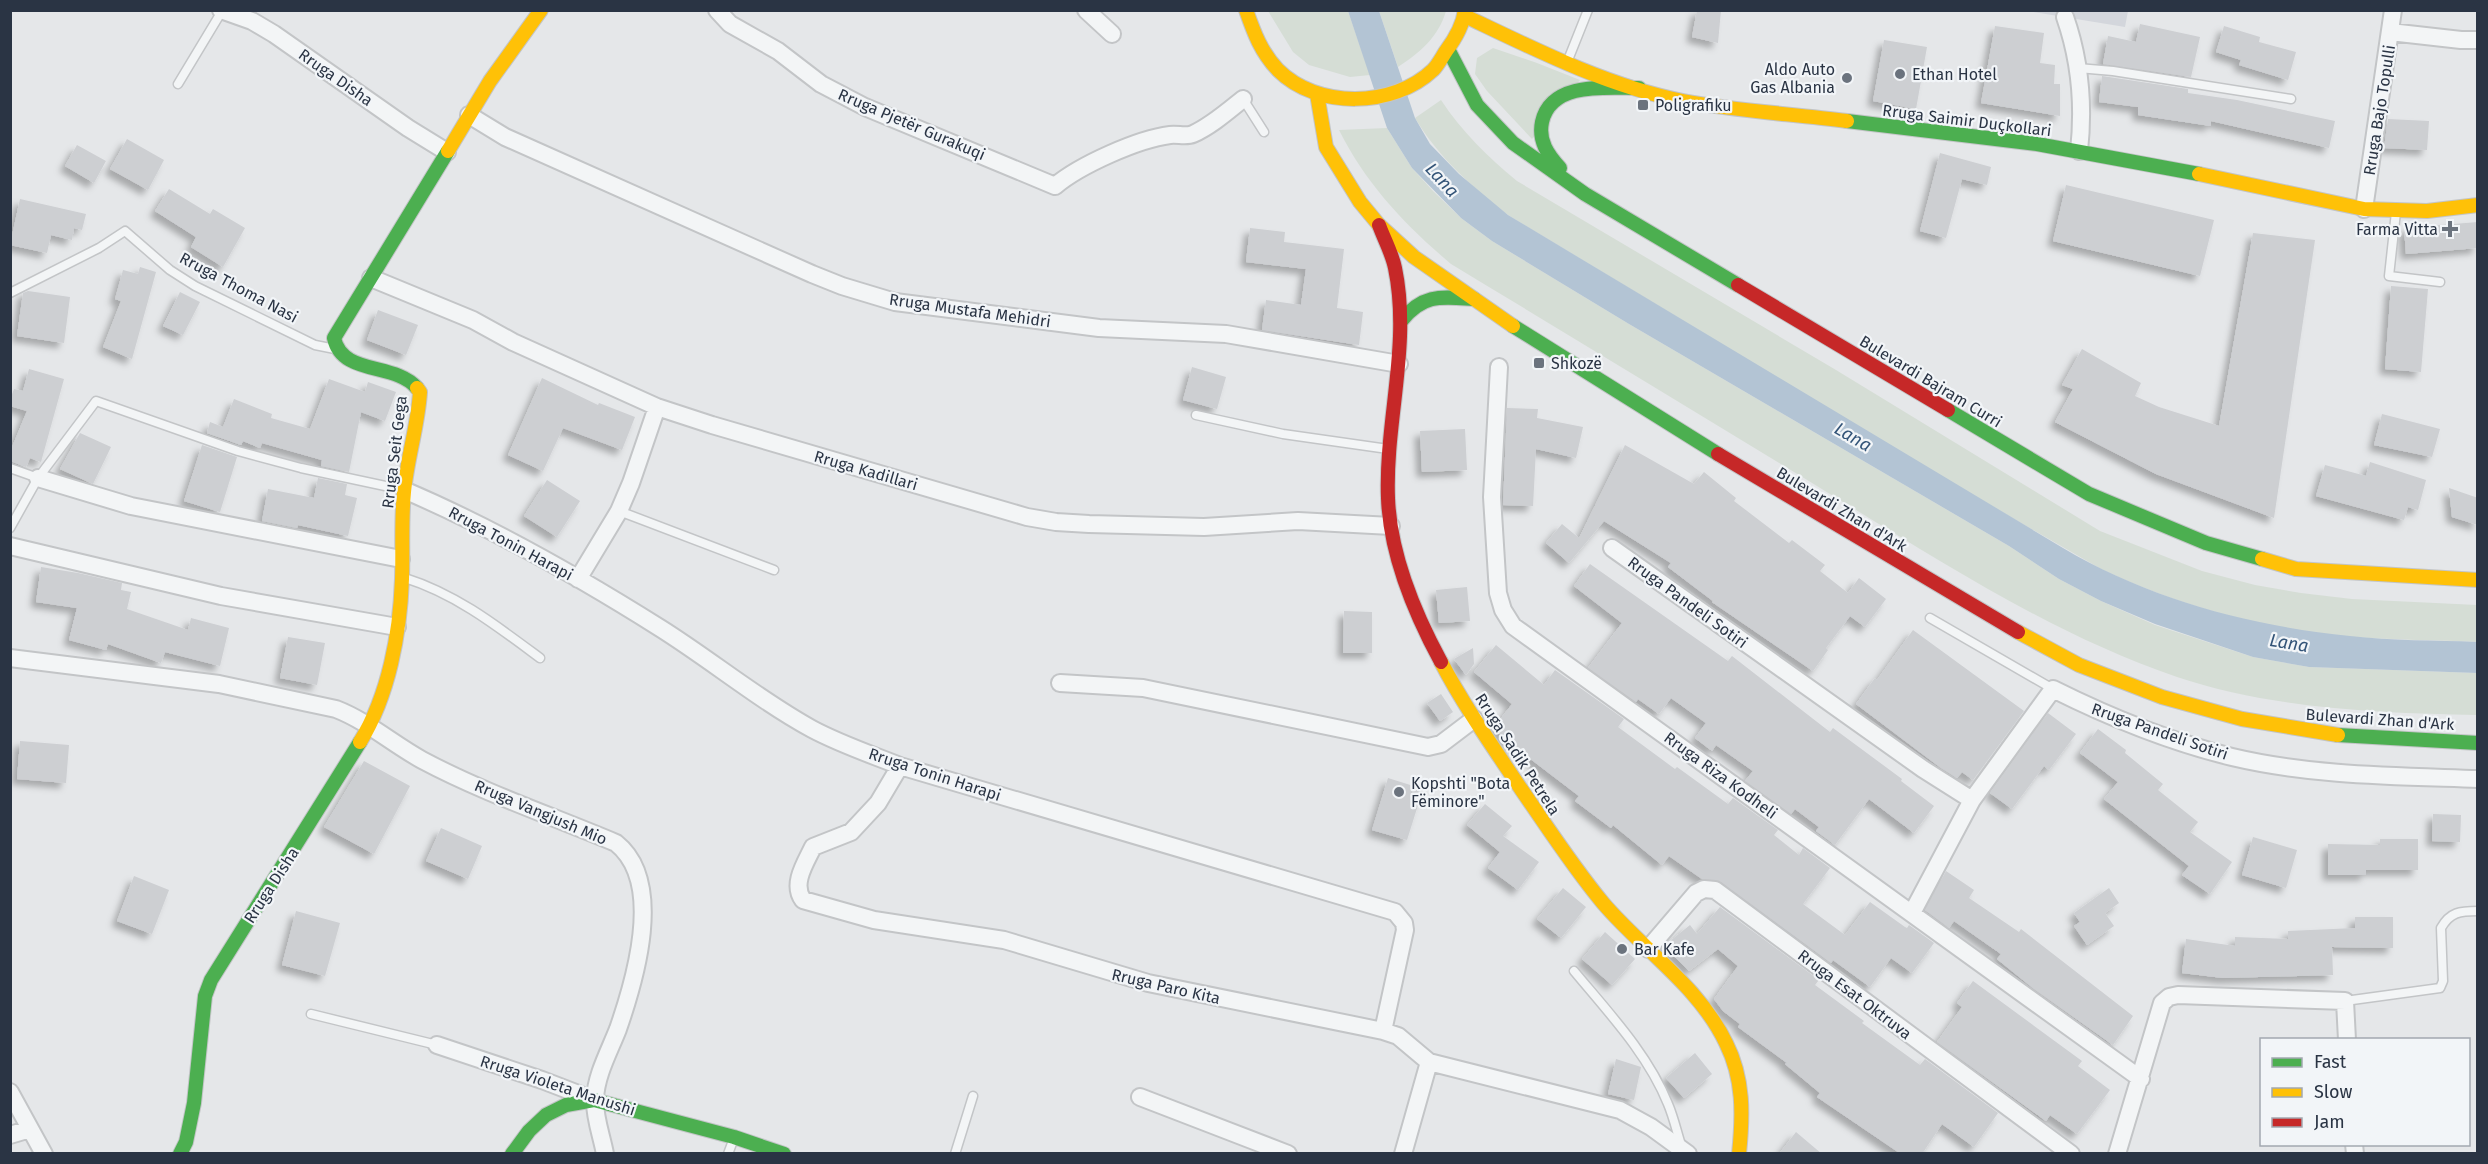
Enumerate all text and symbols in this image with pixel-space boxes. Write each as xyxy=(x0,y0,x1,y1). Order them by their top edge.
street label: Rruga Bajo Topulli xyxy=(2360,43,2399,177)
street label: Rruga Disha xyxy=(295,45,377,110)
place label: Aldo Auto Gas Albania xyxy=(1750,60,1835,97)
place label: Ethan Hotel xyxy=(1912,65,1997,84)
marker: Ethan Hotel xyxy=(1893,67,1907,81)
marker: Aldo Auto Gas Albania xyxy=(1840,71,1854,85)
street label: Rruga Pjetër Gurakuqi xyxy=(835,85,988,164)
place label: Poligrafiku xyxy=(1655,96,1732,115)
marker: Poligrafiku xyxy=(1636,98,1650,112)
street label: Rruga Saimir Duçkollari xyxy=(1881,101,2052,141)
water label: Lana xyxy=(1421,158,1463,202)
place label: Farma Vitta xyxy=(2356,220,2438,239)
marker: Farma Vitta xyxy=(2443,222,2457,236)
street label: Rruga Thoma Nasi xyxy=(176,248,301,327)
street label: Rruga Mustafa Mehidri xyxy=(888,290,1052,331)
street label: Bulevardi Bajram Curri xyxy=(1856,331,2005,431)
place label: Shkozë xyxy=(1551,354,1602,373)
marker: Shkozë xyxy=(1532,356,1546,370)
street label: Rruga Seit Gega xyxy=(378,395,411,510)
water label: Lana xyxy=(1830,418,1876,456)
street label: Rruga Kadillari xyxy=(812,447,920,494)
street label: Bulevardi Zhan d'Ark xyxy=(1773,463,1911,556)
street label: Rruga Tonin Harapi xyxy=(445,503,576,584)
street label: Rruga Pandeli Sotiri xyxy=(1624,553,1751,652)
water label: Lana xyxy=(2268,629,2310,657)
street label: Rruga Sadik Petrela xyxy=(1471,690,1564,819)
street label: Rruga Pandeli Sotiri xyxy=(2089,699,2231,764)
street label: Bulevardi Zhan d'Ark xyxy=(2305,705,2456,734)
street label: Rruga Riza Kodheli xyxy=(1660,728,1781,823)
street label: Rruga Tonin Harapi xyxy=(866,744,1004,805)
place label: Kopshti "Bota Fëminore" xyxy=(1411,774,1510,811)
street label: Rruga Vangjush Mio xyxy=(472,776,610,849)
marker: Kopshti "Bota Fëminore" xyxy=(1392,785,1406,799)
street label: Rruga Disha xyxy=(240,844,303,927)
place label: Bar Kafe xyxy=(1634,940,1695,959)
marker: Bar Kafe xyxy=(1615,942,1629,956)
street label: Rruga Esat Oktruva xyxy=(1794,945,1915,1043)
street label: Rruga Paro Kita xyxy=(1110,965,1222,1008)
legend xyxy=(2260,1038,2470,1146)
street label: Rruga Violeta Manushi xyxy=(478,1051,638,1120)
text: Fast xyxy=(2314,1051,2347,1073)
text: Slow xyxy=(2314,1081,2353,1103)
text: Jam xyxy=(2314,1111,2345,1133)

